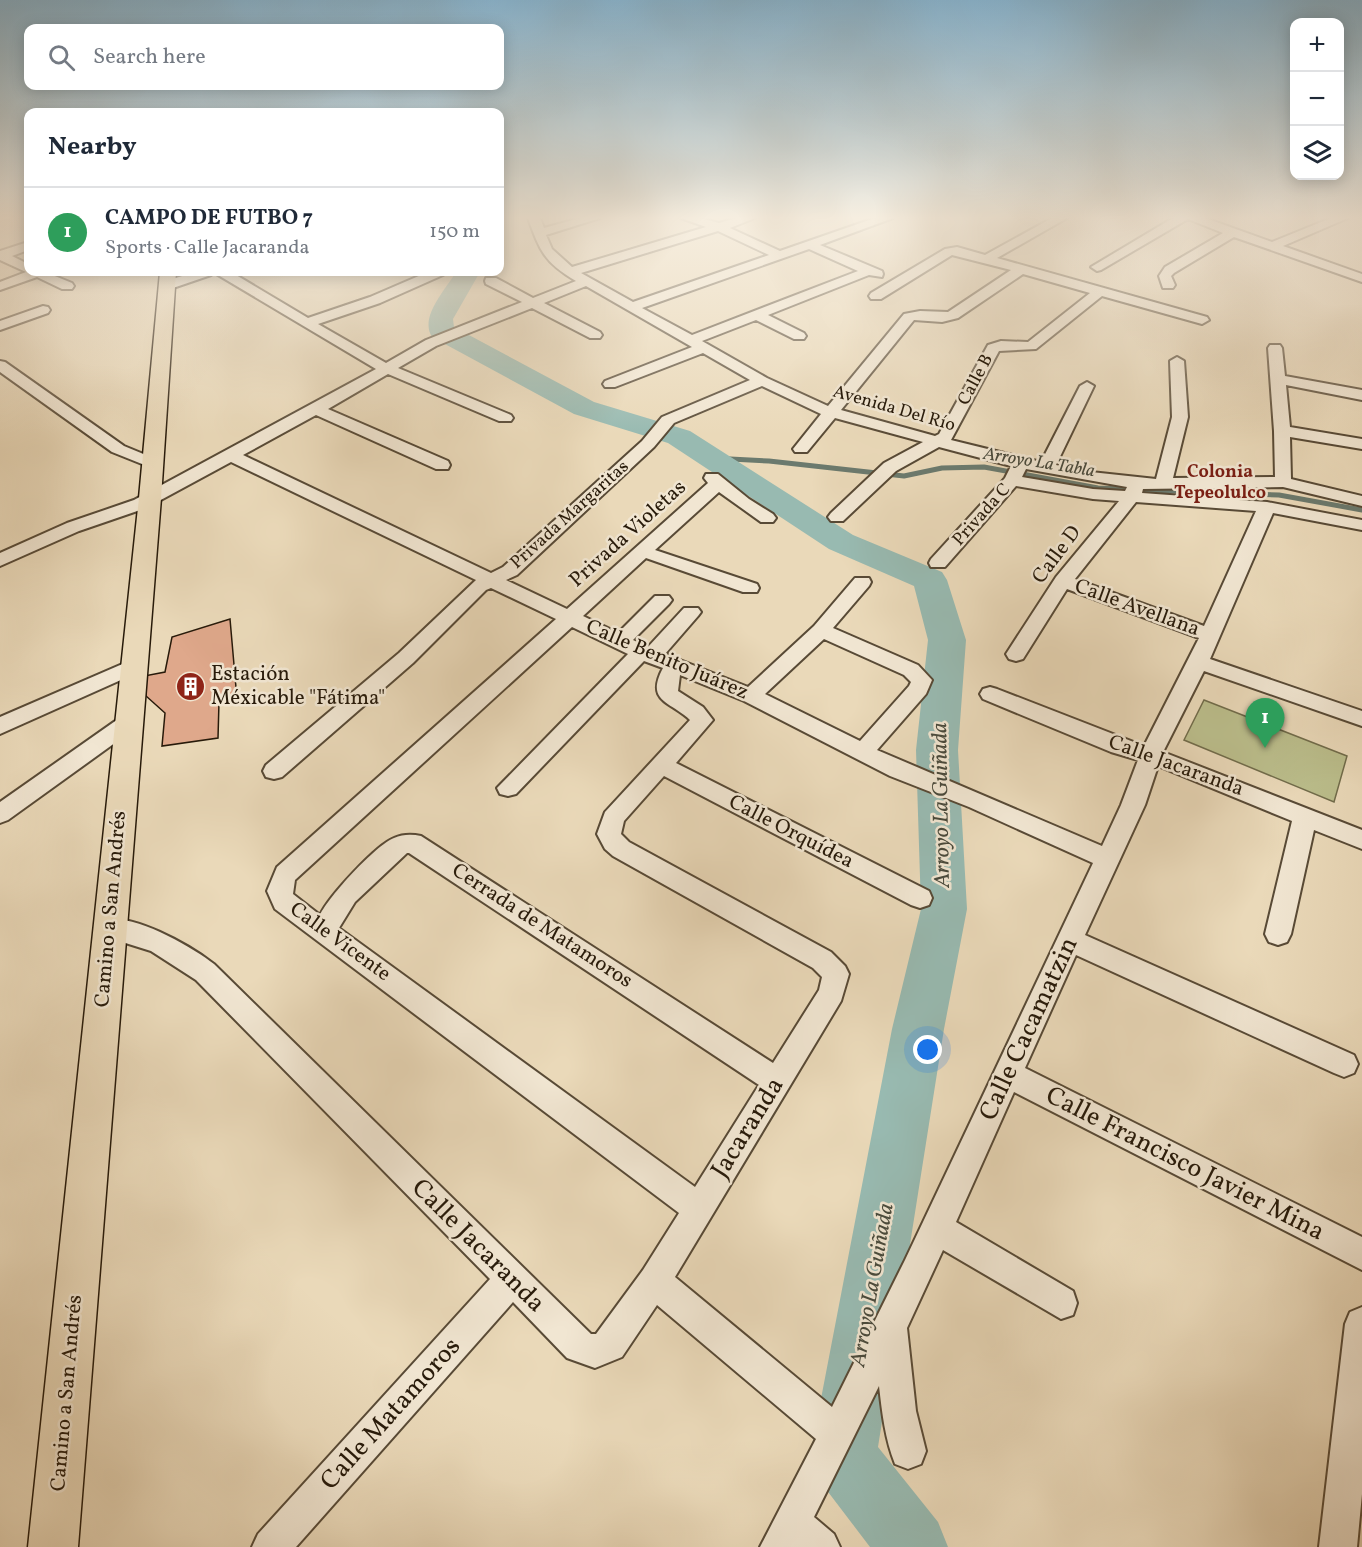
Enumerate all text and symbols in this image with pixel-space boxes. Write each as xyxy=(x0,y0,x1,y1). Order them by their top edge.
map controls xyxy=(1290,18,1344,180)
button: + xyxy=(1290,18,1344,72)
search box xyxy=(24,24,504,90)
icon: search xyxy=(45,41,78,74)
text: Search here xyxy=(93,42,206,73)
button: − xyxy=(1290,72,1344,126)
button: layers xyxy=(1290,126,1344,180)
text: Nearby xyxy=(48,129,137,165)
text: CAMPO DE FUTBO 7 xyxy=(105,203,313,234)
text: 1 xyxy=(63,218,72,246)
text: 150 m xyxy=(429,218,480,246)
text: Sports · Calle Jacaranda xyxy=(105,234,309,262)
street label: Calle B xyxy=(952,350,1000,410)
street label: Avenida Del Río xyxy=(830,380,958,438)
water label: Arroyo La Tabla xyxy=(980,442,1097,484)
street label: Privada Margaritas xyxy=(505,455,635,575)
district label: Colonia Tepeolulco xyxy=(1174,460,1266,506)
street label: Privada Violetas xyxy=(563,474,693,594)
street label: Privada C xyxy=(947,478,1017,552)
street label: Calle D xyxy=(1025,520,1089,590)
street label: Calle Avellana xyxy=(1070,572,1204,644)
street label: Calle Benito Juárez xyxy=(581,613,753,707)
place label: Estación Méxicable "Fátima" xyxy=(211,660,385,713)
building icon: Estación Méxicable "Fátima" xyxy=(174,670,206,702)
pin: 1 xyxy=(1246,698,1284,748)
water label: Arroyo La Guiñada xyxy=(925,722,959,889)
street label: Calle Jacaranda xyxy=(1104,728,1248,804)
street label: Calle Orquídea xyxy=(723,788,859,876)
street label: Camino a San Andrés xyxy=(88,809,134,1009)
street label: Cerrada de Matamoros xyxy=(446,857,638,995)
street label: Calle Vicente xyxy=(283,895,397,989)
street label: Calle Cacamatzin xyxy=(971,931,1087,1127)
your location xyxy=(913,1035,942,1064)
street label: Jacaranda xyxy=(703,1071,793,1185)
street label: Calle Francisco Javier Mina xyxy=(1039,1078,1331,1250)
street label: Calle Jacaranda xyxy=(403,1171,553,1321)
water label: Arroyo La Guiñada xyxy=(843,1201,903,1370)
street label: Camino a San Andrés xyxy=(44,1293,90,1493)
street label: Calle Matamoros xyxy=(313,1330,469,1498)

